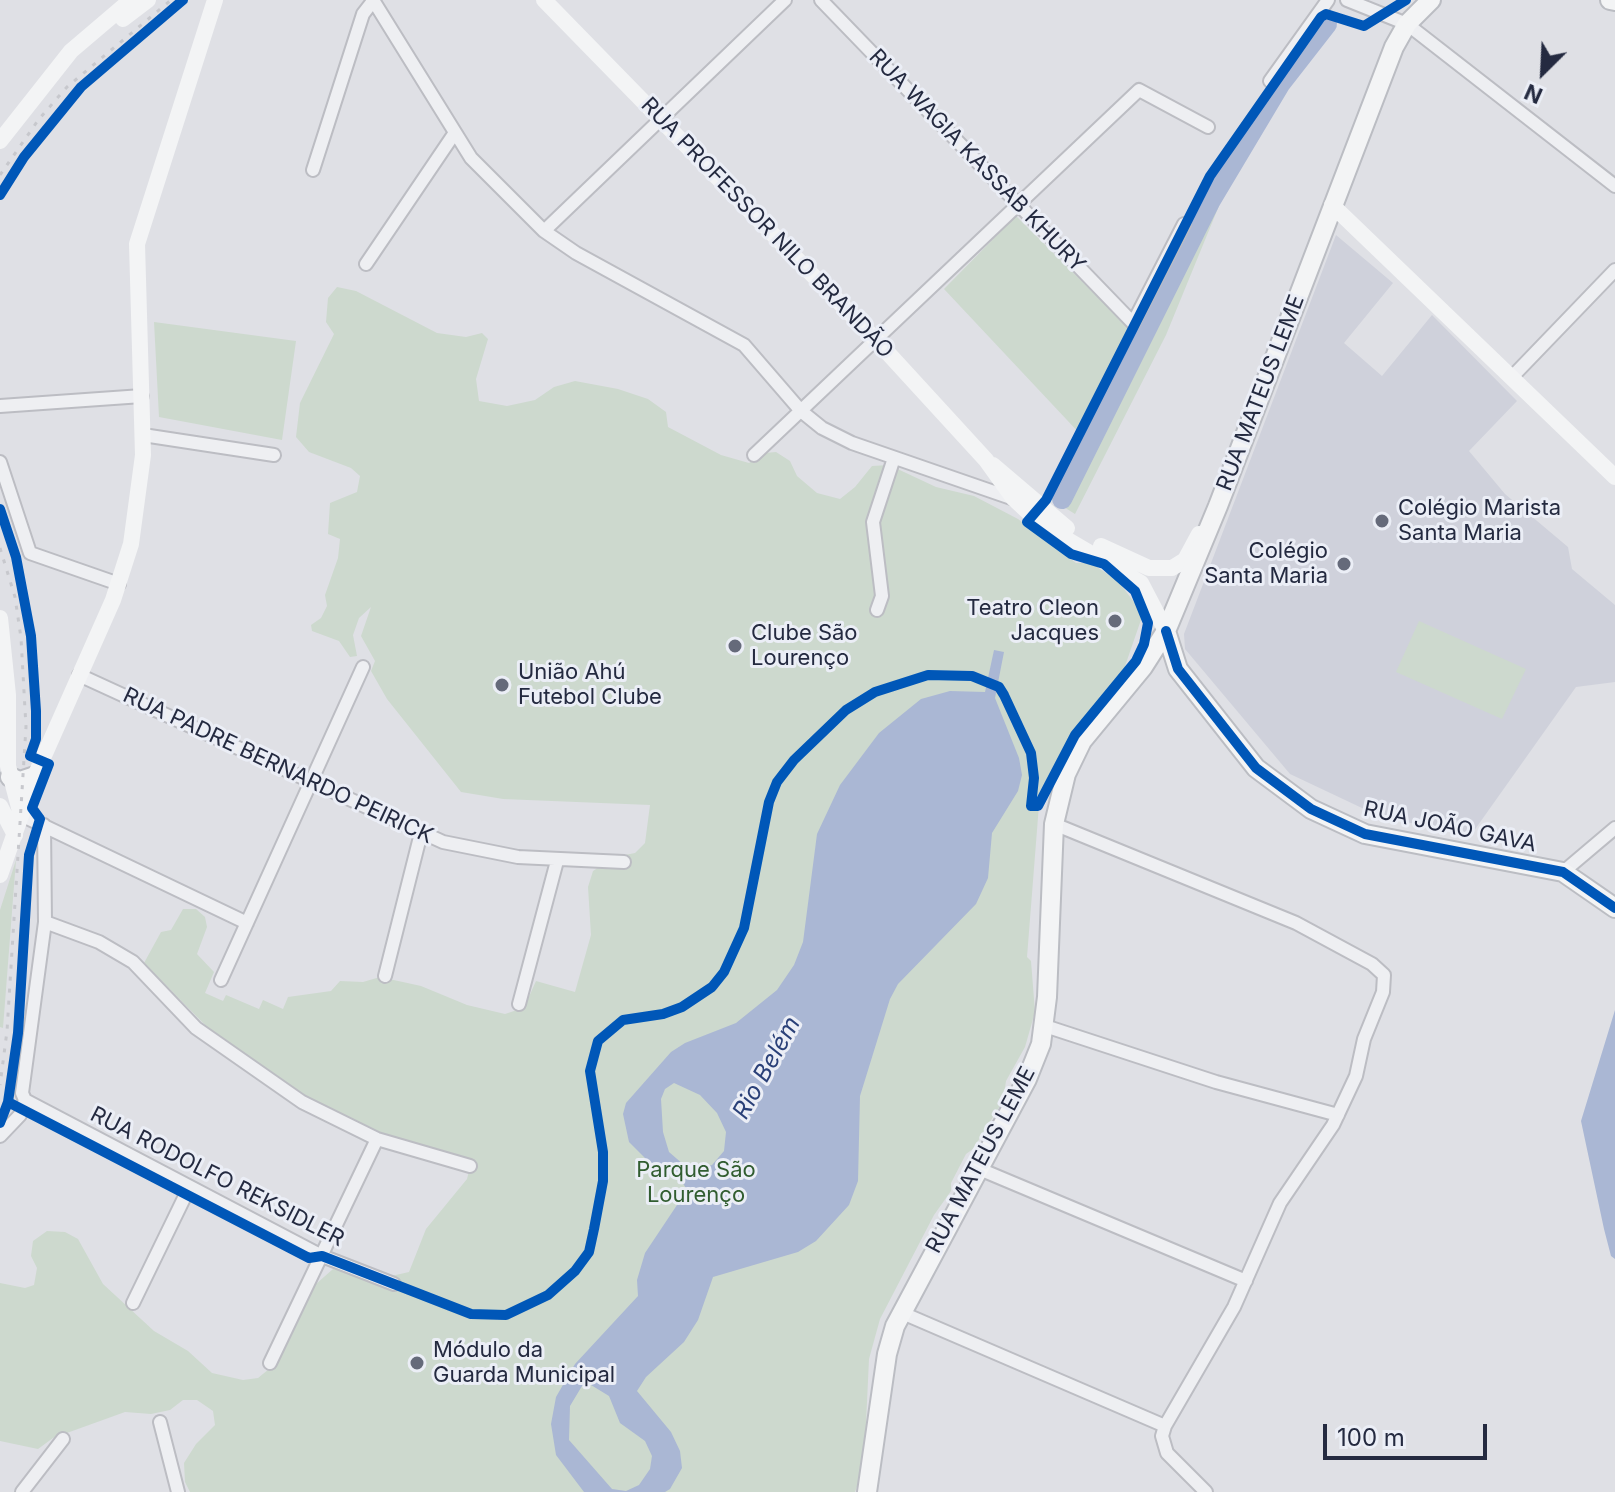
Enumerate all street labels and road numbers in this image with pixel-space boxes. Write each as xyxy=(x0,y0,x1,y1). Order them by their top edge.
street label: RUA WAGIA KASSAB KHURY xyxy=(863,44,1091,278)
street label: RUA PROFESSOR NILO BRANDÃO xyxy=(635,92,899,364)
street label: RUA MATEUS LEME xyxy=(1211,291,1311,495)
street label: RUA PADRE BERNARDO PEIRICK xyxy=(119,682,437,850)
street label: RUA JOÃO GAVA xyxy=(1361,796,1539,858)
street label: RUA MATEUS LEME xyxy=(921,1062,1041,1258)
street label: RUA RODOLFO REKSIDLER xyxy=(86,1101,348,1253)

